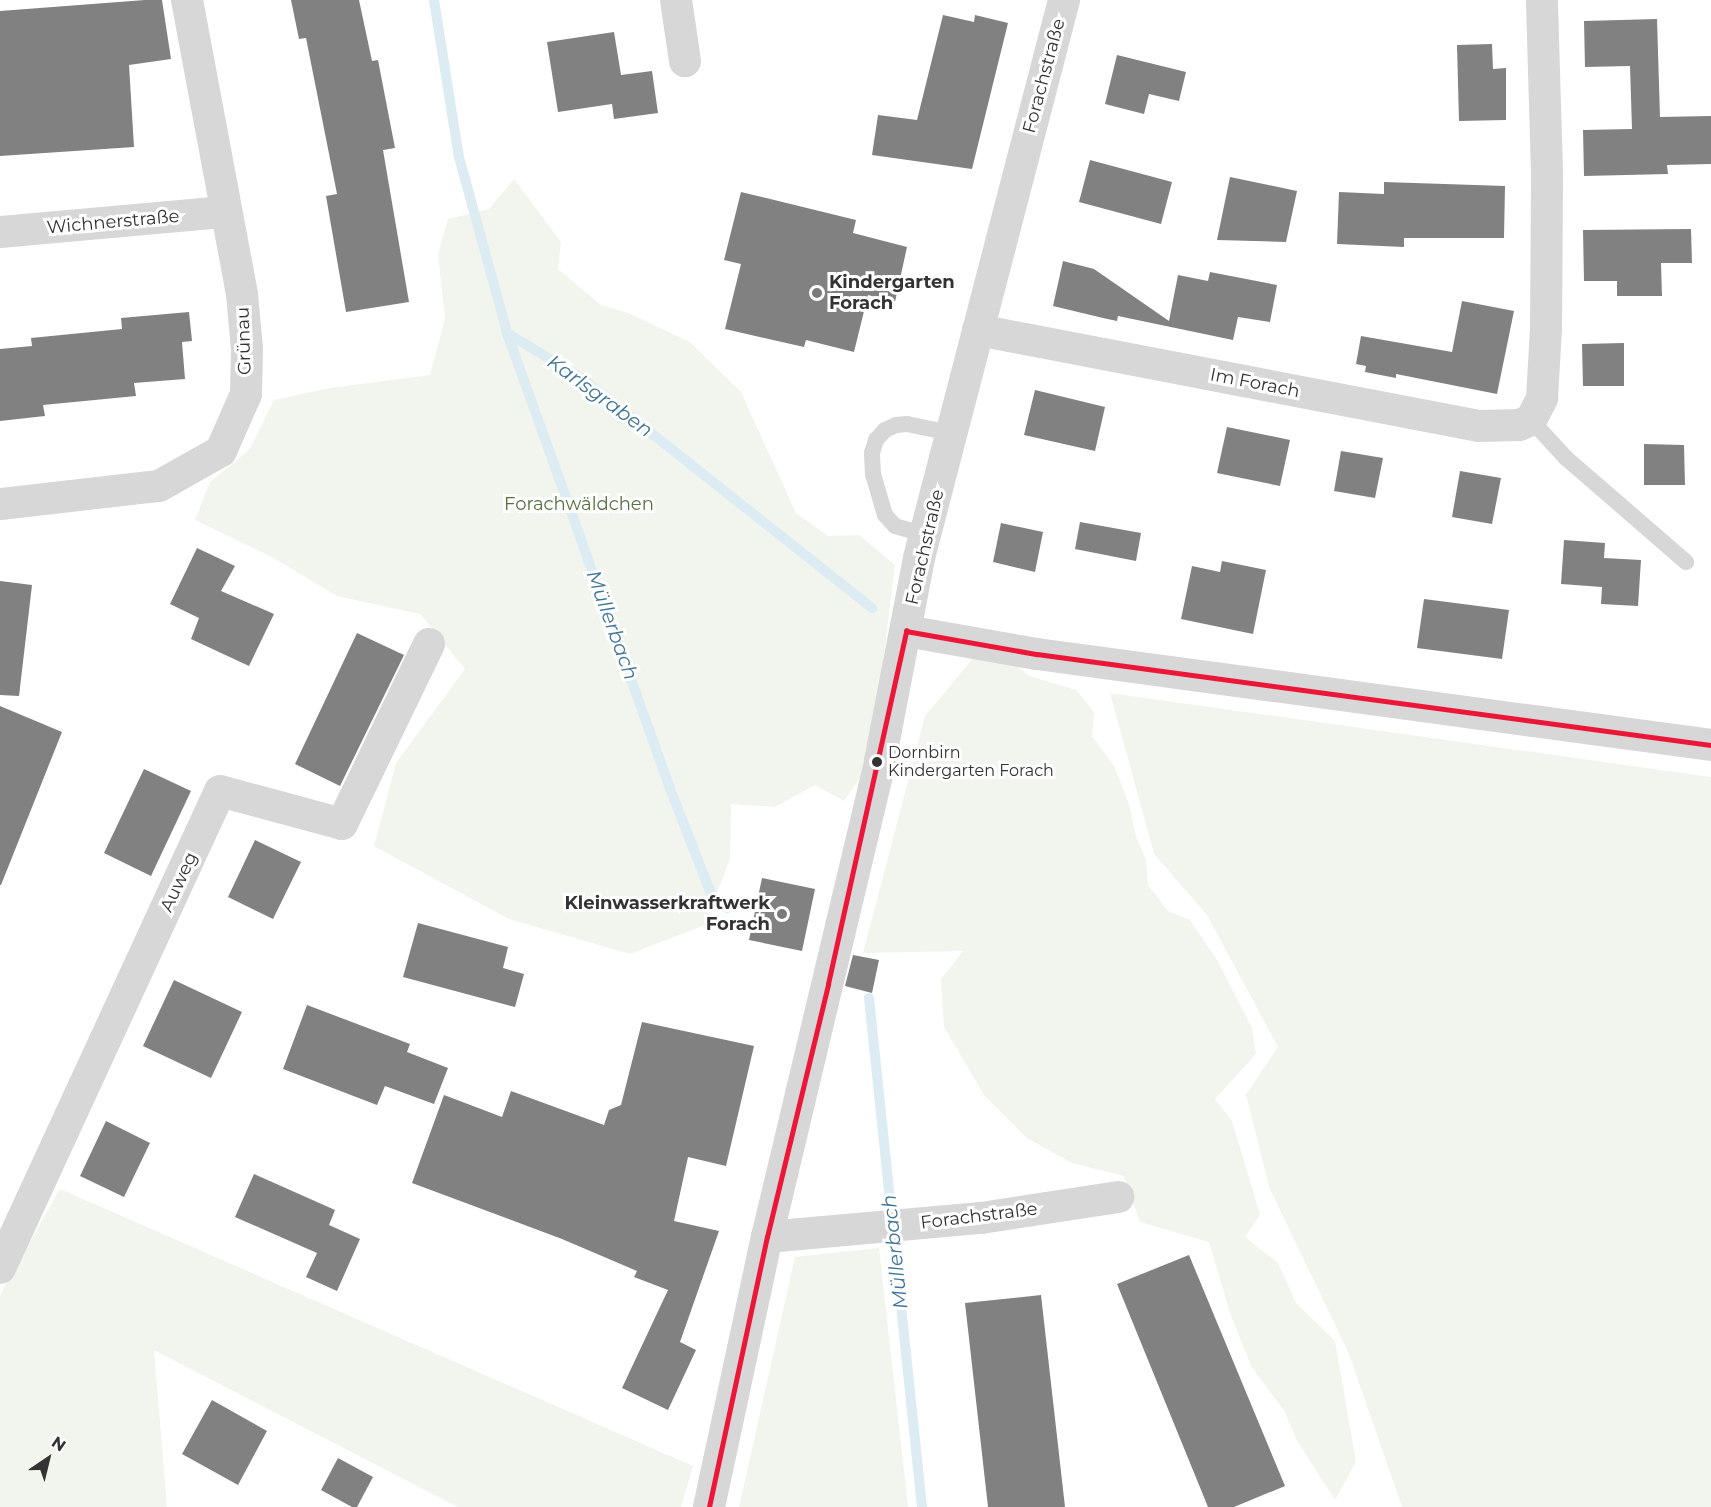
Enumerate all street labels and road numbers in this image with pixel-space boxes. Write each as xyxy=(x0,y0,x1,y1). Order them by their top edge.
street label: Forachstraße xyxy=(1018,16,1070,136)
street label: Wichnerstraße xyxy=(46,205,180,239)
street label: Grünau xyxy=(232,307,256,375)
street label: Im Forach xyxy=(1208,364,1302,402)
street label: Forachstraße xyxy=(901,487,949,607)
street label: Auweg xyxy=(156,849,202,915)
street label: Forachstraße xyxy=(919,1198,1039,1234)

